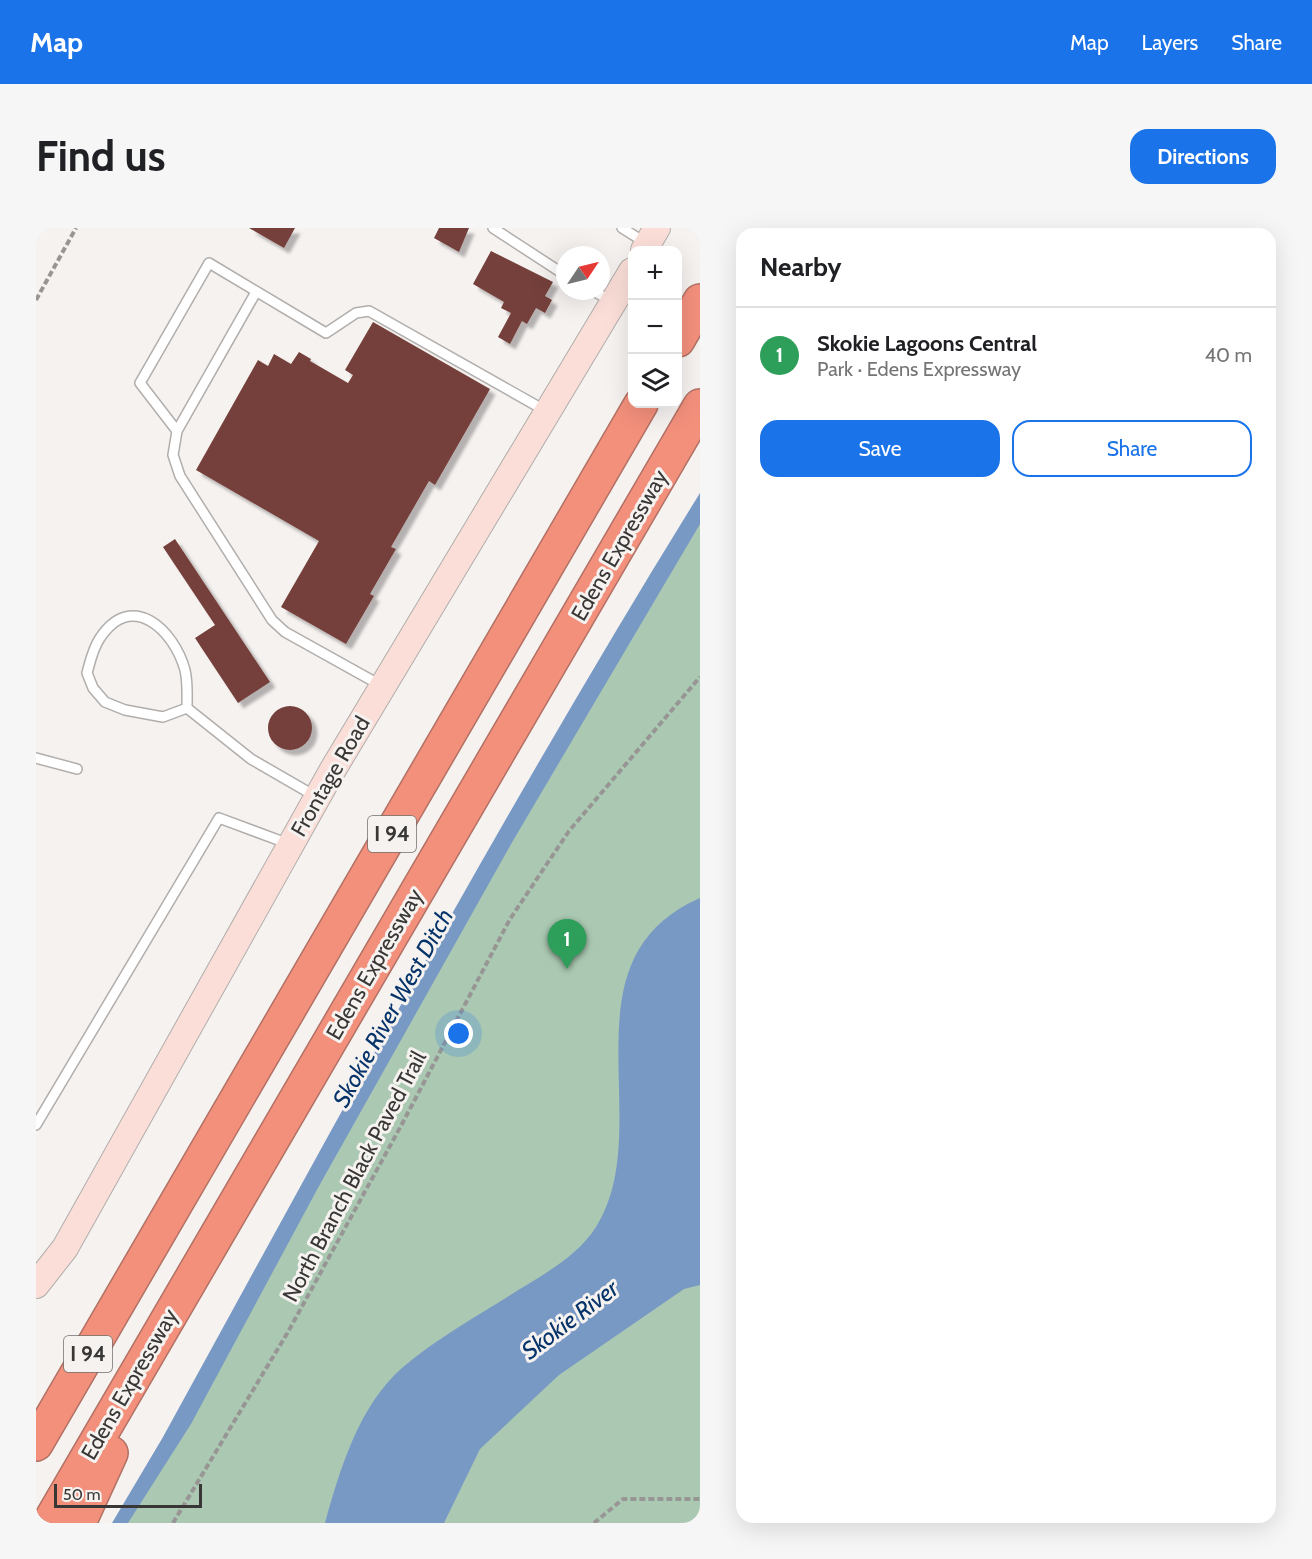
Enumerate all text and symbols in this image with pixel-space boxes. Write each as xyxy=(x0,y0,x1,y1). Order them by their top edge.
text: Map xyxy=(30,25,83,59)
text: Map xyxy=(1070,30,1109,55)
text: Layers xyxy=(1142,30,1198,55)
text: Share xyxy=(1231,30,1282,55)
button: Directions xyxy=(1130,129,1276,184)
text: Find us xyxy=(36,130,165,182)
north arrow xyxy=(556,246,610,300)
map controls xyxy=(628,246,682,408)
button: + xyxy=(628,246,682,300)
text: Nearby xyxy=(760,251,841,283)
button: − xyxy=(628,300,682,354)
text: Skokie Lagoons Central xyxy=(817,330,1037,357)
text: 1 xyxy=(776,343,783,367)
text: 40 m xyxy=(1204,343,1252,367)
button: layers xyxy=(628,354,682,408)
text: Park · Edens Expressway xyxy=(817,357,1021,381)
button: Save xyxy=(760,420,1000,477)
button: Share xyxy=(1012,420,1252,477)
street label: Edens Expressway xyxy=(565,465,674,626)
street label: Frontage Road xyxy=(285,711,376,841)
road number: I 94 xyxy=(368,816,416,852)
street label: Edens Expressway xyxy=(320,884,429,1045)
water label: Skokie River West Ditch xyxy=(326,904,459,1112)
pin: 1 xyxy=(548,920,586,969)
your location xyxy=(444,1019,473,1048)
street label: North Branch Black Paved Trail xyxy=(277,1046,432,1306)
water label: Skokie River xyxy=(516,1273,625,1365)
street label: Edens Expressway xyxy=(75,1304,184,1465)
road number: I 94 xyxy=(64,1336,112,1372)
scale bar xyxy=(54,1481,202,1508)
text: 50 m xyxy=(63,1485,100,1504)

